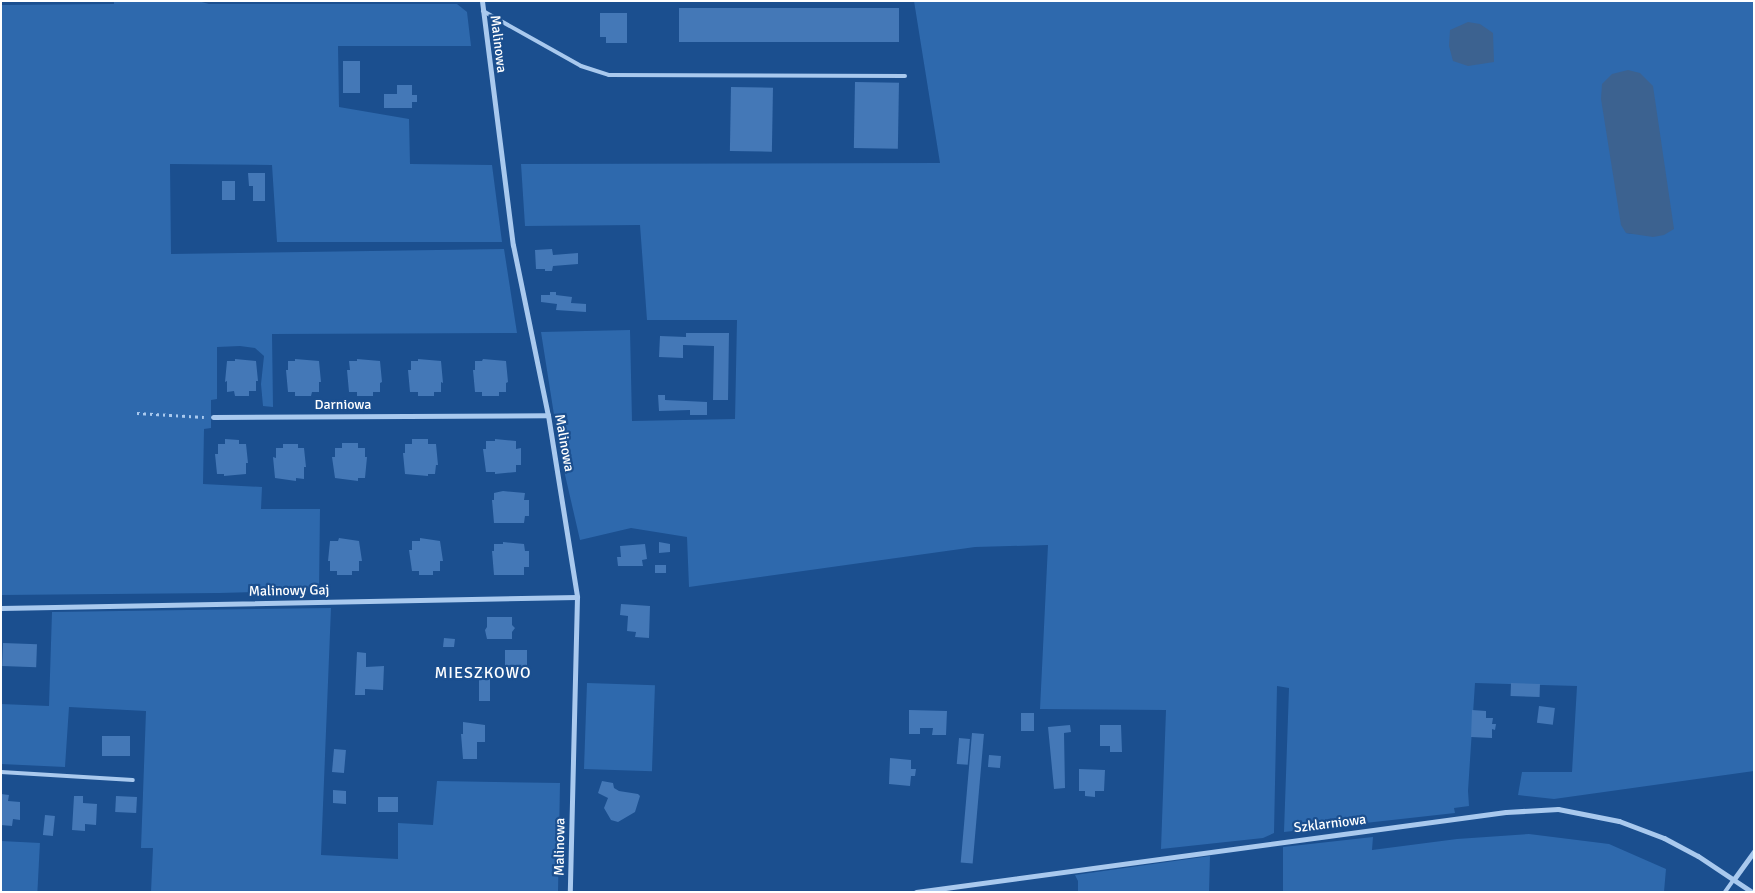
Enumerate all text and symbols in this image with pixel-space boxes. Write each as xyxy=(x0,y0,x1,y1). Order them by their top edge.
street label: Malinowa xyxy=(486,14,510,74)
street label: Darniowa xyxy=(315,397,371,413)
street label: Malinowa xyxy=(551,413,577,473)
street label: Malinowy Gaj xyxy=(248,582,330,600)
district label: MIESZKOWO xyxy=(433,663,533,683)
street label: Szklarniowa xyxy=(1293,811,1367,837)
street label: Malinowa xyxy=(551,818,569,876)

